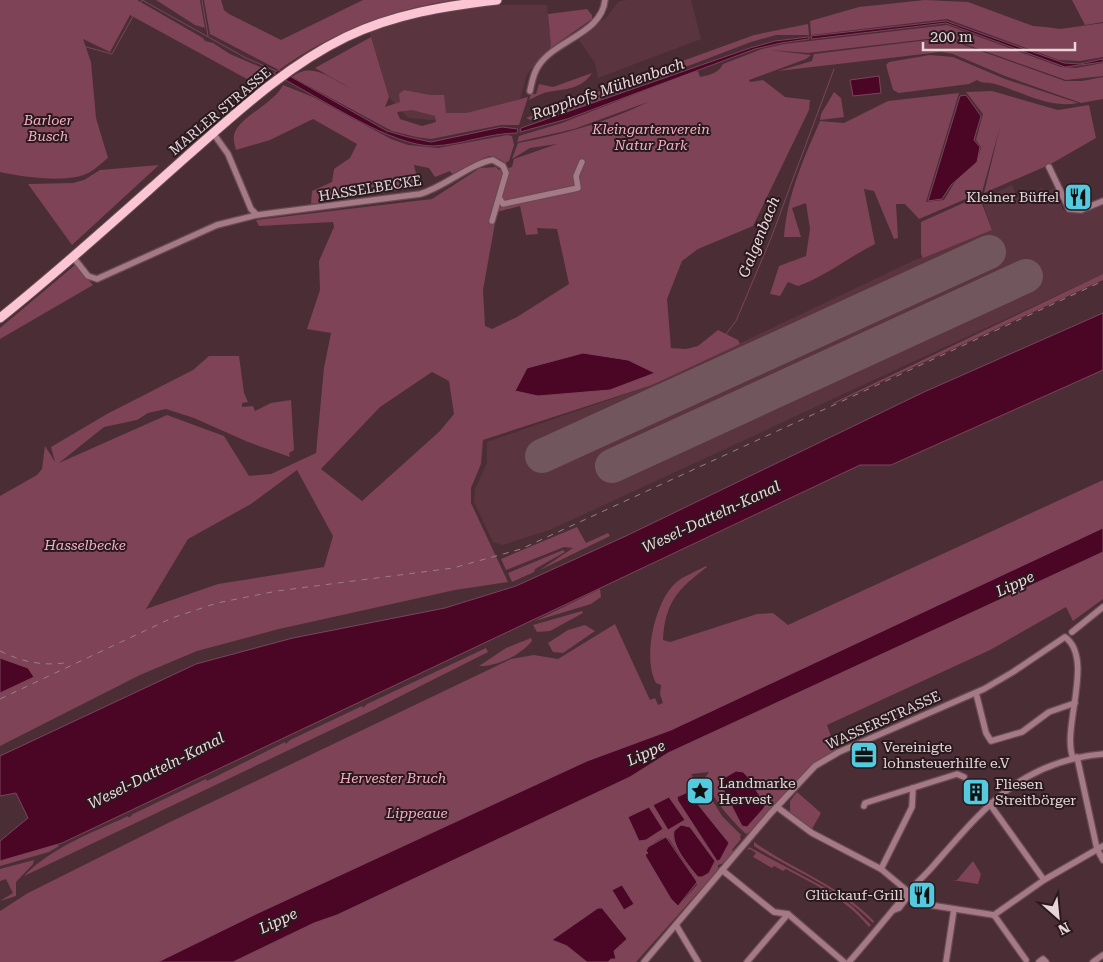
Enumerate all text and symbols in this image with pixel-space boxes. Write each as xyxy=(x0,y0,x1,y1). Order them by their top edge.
scale bar xyxy=(923,20,1076,52)
text: 200 m xyxy=(930,28,973,46)
water label: Rapphofs Mühlenbach xyxy=(528,54,687,124)
street label: MARLER STRASSE xyxy=(166,64,274,158)
park label: Barloer Busch xyxy=(23,112,72,144)
park label: Kleingartenverein Natur Park xyxy=(591,121,710,153)
street label: HASSELBECKE xyxy=(317,172,423,204)
restaurant icon: Kleiner Büffel xyxy=(1063,182,1093,212)
place label: Kleiner Büffel xyxy=(966,189,1060,205)
water label: Galgenbach xyxy=(735,194,783,280)
water label: Wesel-Datteln-Kanal xyxy=(639,477,783,557)
park label: Hasselbecke xyxy=(43,537,126,553)
water label: Lippe xyxy=(992,567,1037,601)
street label: WASSERSTRASSE xyxy=(823,688,943,752)
water label: Wesel-Datteln-Kanal xyxy=(85,729,228,813)
water label: Lippe xyxy=(623,736,668,770)
place label: Vereinigte lohnsteuerhilfe e.V xyxy=(883,739,1010,771)
office icon: Vereinigte lohnsteuerhilfe e.V xyxy=(849,740,879,770)
park label: Hervester Bruch xyxy=(339,770,447,786)
place label: Landmarke Hervest xyxy=(719,775,796,807)
place icon: Landmarke Hervest xyxy=(685,776,715,806)
place label: Fliesen Streitbörger xyxy=(995,776,1076,808)
building icon: Fliesen Streitbörger xyxy=(961,777,991,807)
park label: Lippeaue xyxy=(385,805,448,821)
restaurant icon: Glückauf-Grill xyxy=(907,880,937,910)
place label: Glückauf-Grill xyxy=(805,887,904,903)
north arrow xyxy=(1033,892,1083,942)
water label: Lippe xyxy=(255,904,300,938)
text: N xyxy=(1055,919,1072,938)

